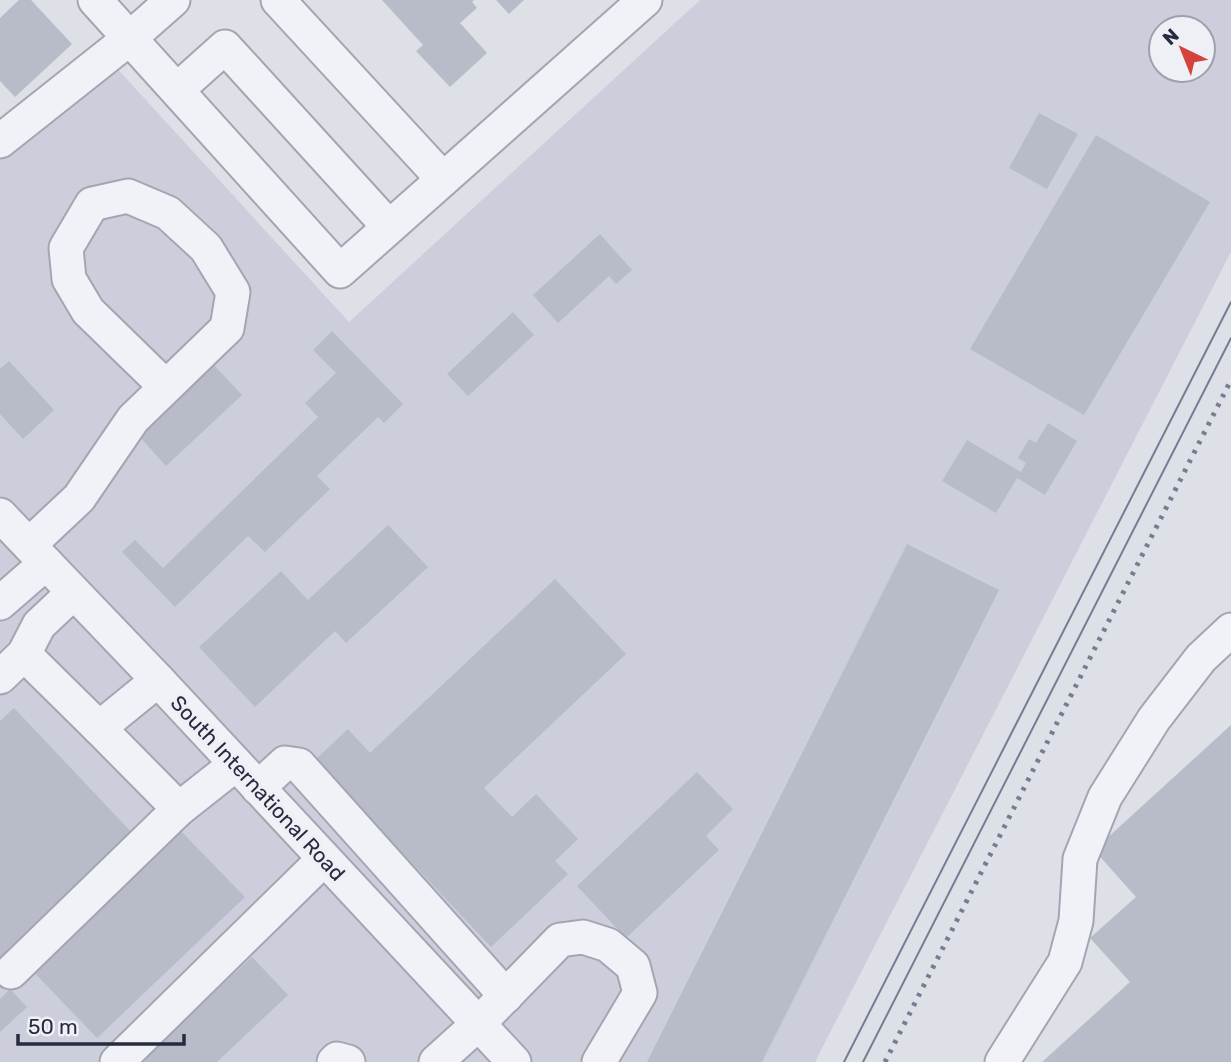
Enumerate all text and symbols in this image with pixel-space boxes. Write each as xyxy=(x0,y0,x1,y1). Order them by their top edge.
north arrow xyxy=(1147,14,1217,84)
text: N xyxy=(1158,24,1184,50)
street label: South International Road xyxy=(166,690,350,886)
scale bar xyxy=(18,1002,184,1046)
text: 50 m xyxy=(28,1014,78,1039)

